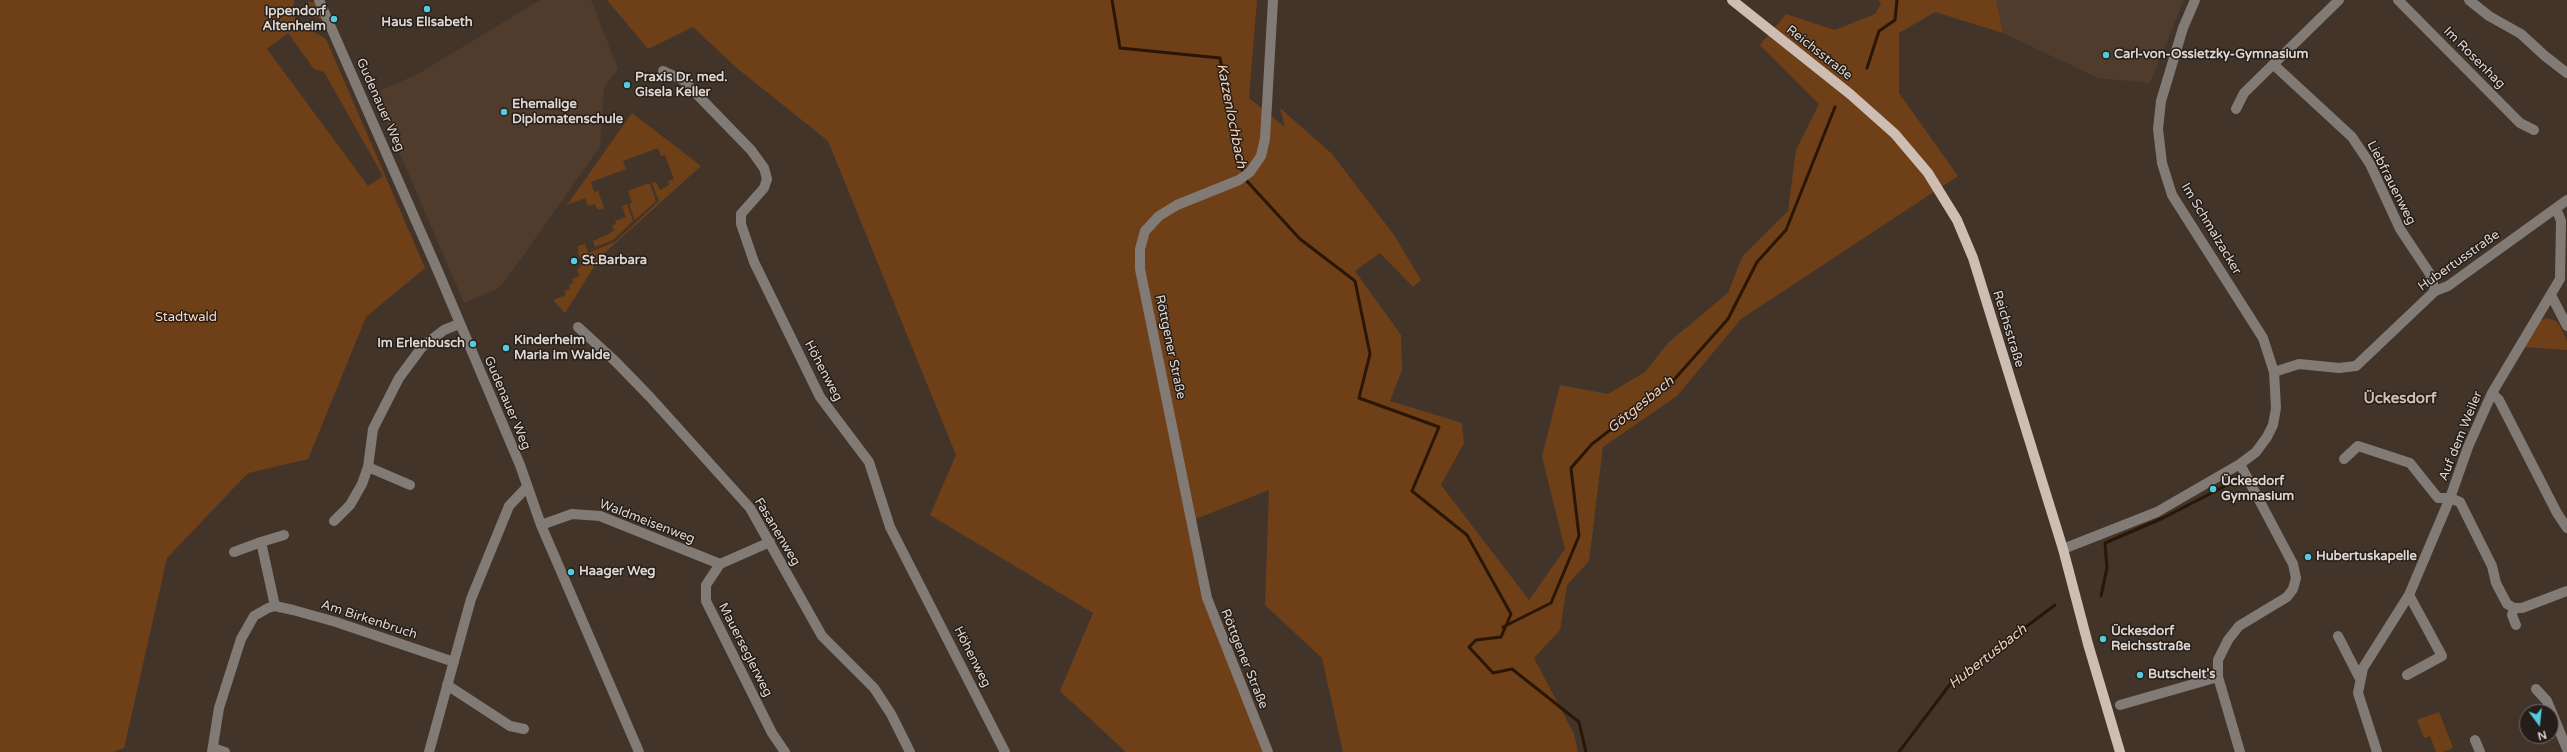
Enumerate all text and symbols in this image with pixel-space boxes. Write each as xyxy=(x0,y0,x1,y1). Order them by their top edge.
place label: Ippendorf Altenheim xyxy=(263,4,326,35)
marker: Haus Elisabeth xyxy=(422,4,432,14)
marker: Ippendorf Altenheim xyxy=(329,14,339,24)
place label: Haus Elisabeth xyxy=(381,15,473,31)
street label: Reichsstraße xyxy=(1783,22,1855,84)
street label: Im Rosenhag xyxy=(2440,24,2508,92)
place label: Carl-von-Ossietzky-Gymnasium xyxy=(2114,47,2308,63)
marker: Carl-von-Ossietzky-Gymnasium xyxy=(2101,50,2111,60)
street label: Gudenauer Weg xyxy=(352,56,408,154)
water label: Katzenlochbach xyxy=(1213,62,1249,170)
place label: Praxis Dr. med. Gisela Keller xyxy=(635,70,728,101)
marker: Praxis Dr. med. Gisela Keller xyxy=(622,80,632,90)
place label: Ehemalige Diplomatenschule xyxy=(512,97,623,128)
marker: Ehemalige Diplomatenschule xyxy=(499,107,509,117)
street label: Liebfrauenweg xyxy=(2363,138,2419,228)
street label: Im Schmalzacker xyxy=(2177,180,2245,278)
street label: Hubertusstraße xyxy=(2415,227,2503,295)
place label: St.Barbara xyxy=(582,253,647,269)
marker: St.Barbara xyxy=(569,256,579,266)
street label: Reichsstraße xyxy=(1989,289,2027,369)
street label: Röttgener Straße xyxy=(1151,293,1189,401)
park label: Stadtwald xyxy=(155,310,217,326)
place label: Kinderheim Maria im Walde xyxy=(514,333,610,364)
place label: Im Erlenbusch xyxy=(377,336,465,352)
street label: Höhenweg xyxy=(801,338,845,404)
marker: Im Erlenbusch xyxy=(468,339,478,349)
marker: Kinderheim Maria im Walde xyxy=(501,343,511,353)
street label: Gudenauer Weg xyxy=(480,354,534,452)
water label: Götgesbach xyxy=(1604,373,1678,437)
street label: Auf dem Weiler xyxy=(2436,389,2486,483)
district label: Ückesdorf xyxy=(2364,390,2436,408)
place label: Ückesdorf Gymnasium xyxy=(2221,474,2294,505)
marker: Ückesdorf Gymnasium xyxy=(2208,484,2218,494)
street label: Fasanenweg xyxy=(751,495,803,569)
street label: Waldmeisenweg xyxy=(597,497,697,547)
place label: Hubertuskapelle xyxy=(2316,549,2417,565)
marker: Hubertuskapelle xyxy=(2303,552,2313,562)
place label: Haager Weg xyxy=(579,564,655,580)
marker: Haager Weg xyxy=(566,567,576,577)
street label: Am Birkenbruch xyxy=(319,597,419,643)
street label: Mauerseglerweg xyxy=(715,600,775,700)
street label: Röttgener Straße xyxy=(1217,607,1271,711)
water label: Hubertusbach xyxy=(1946,621,2030,693)
street label: Höhenweg xyxy=(950,624,994,690)
place label: Ückesdorf Reichsstraße xyxy=(2111,624,2191,655)
marker: Ückesdorf Reichsstraße xyxy=(2098,634,2108,644)
place label: Butscheit's xyxy=(2148,667,2216,683)
marker: Butscheit's xyxy=(2135,670,2145,680)
north arrow xyxy=(2519,704,2559,744)
text: N xyxy=(2536,728,2548,743)

